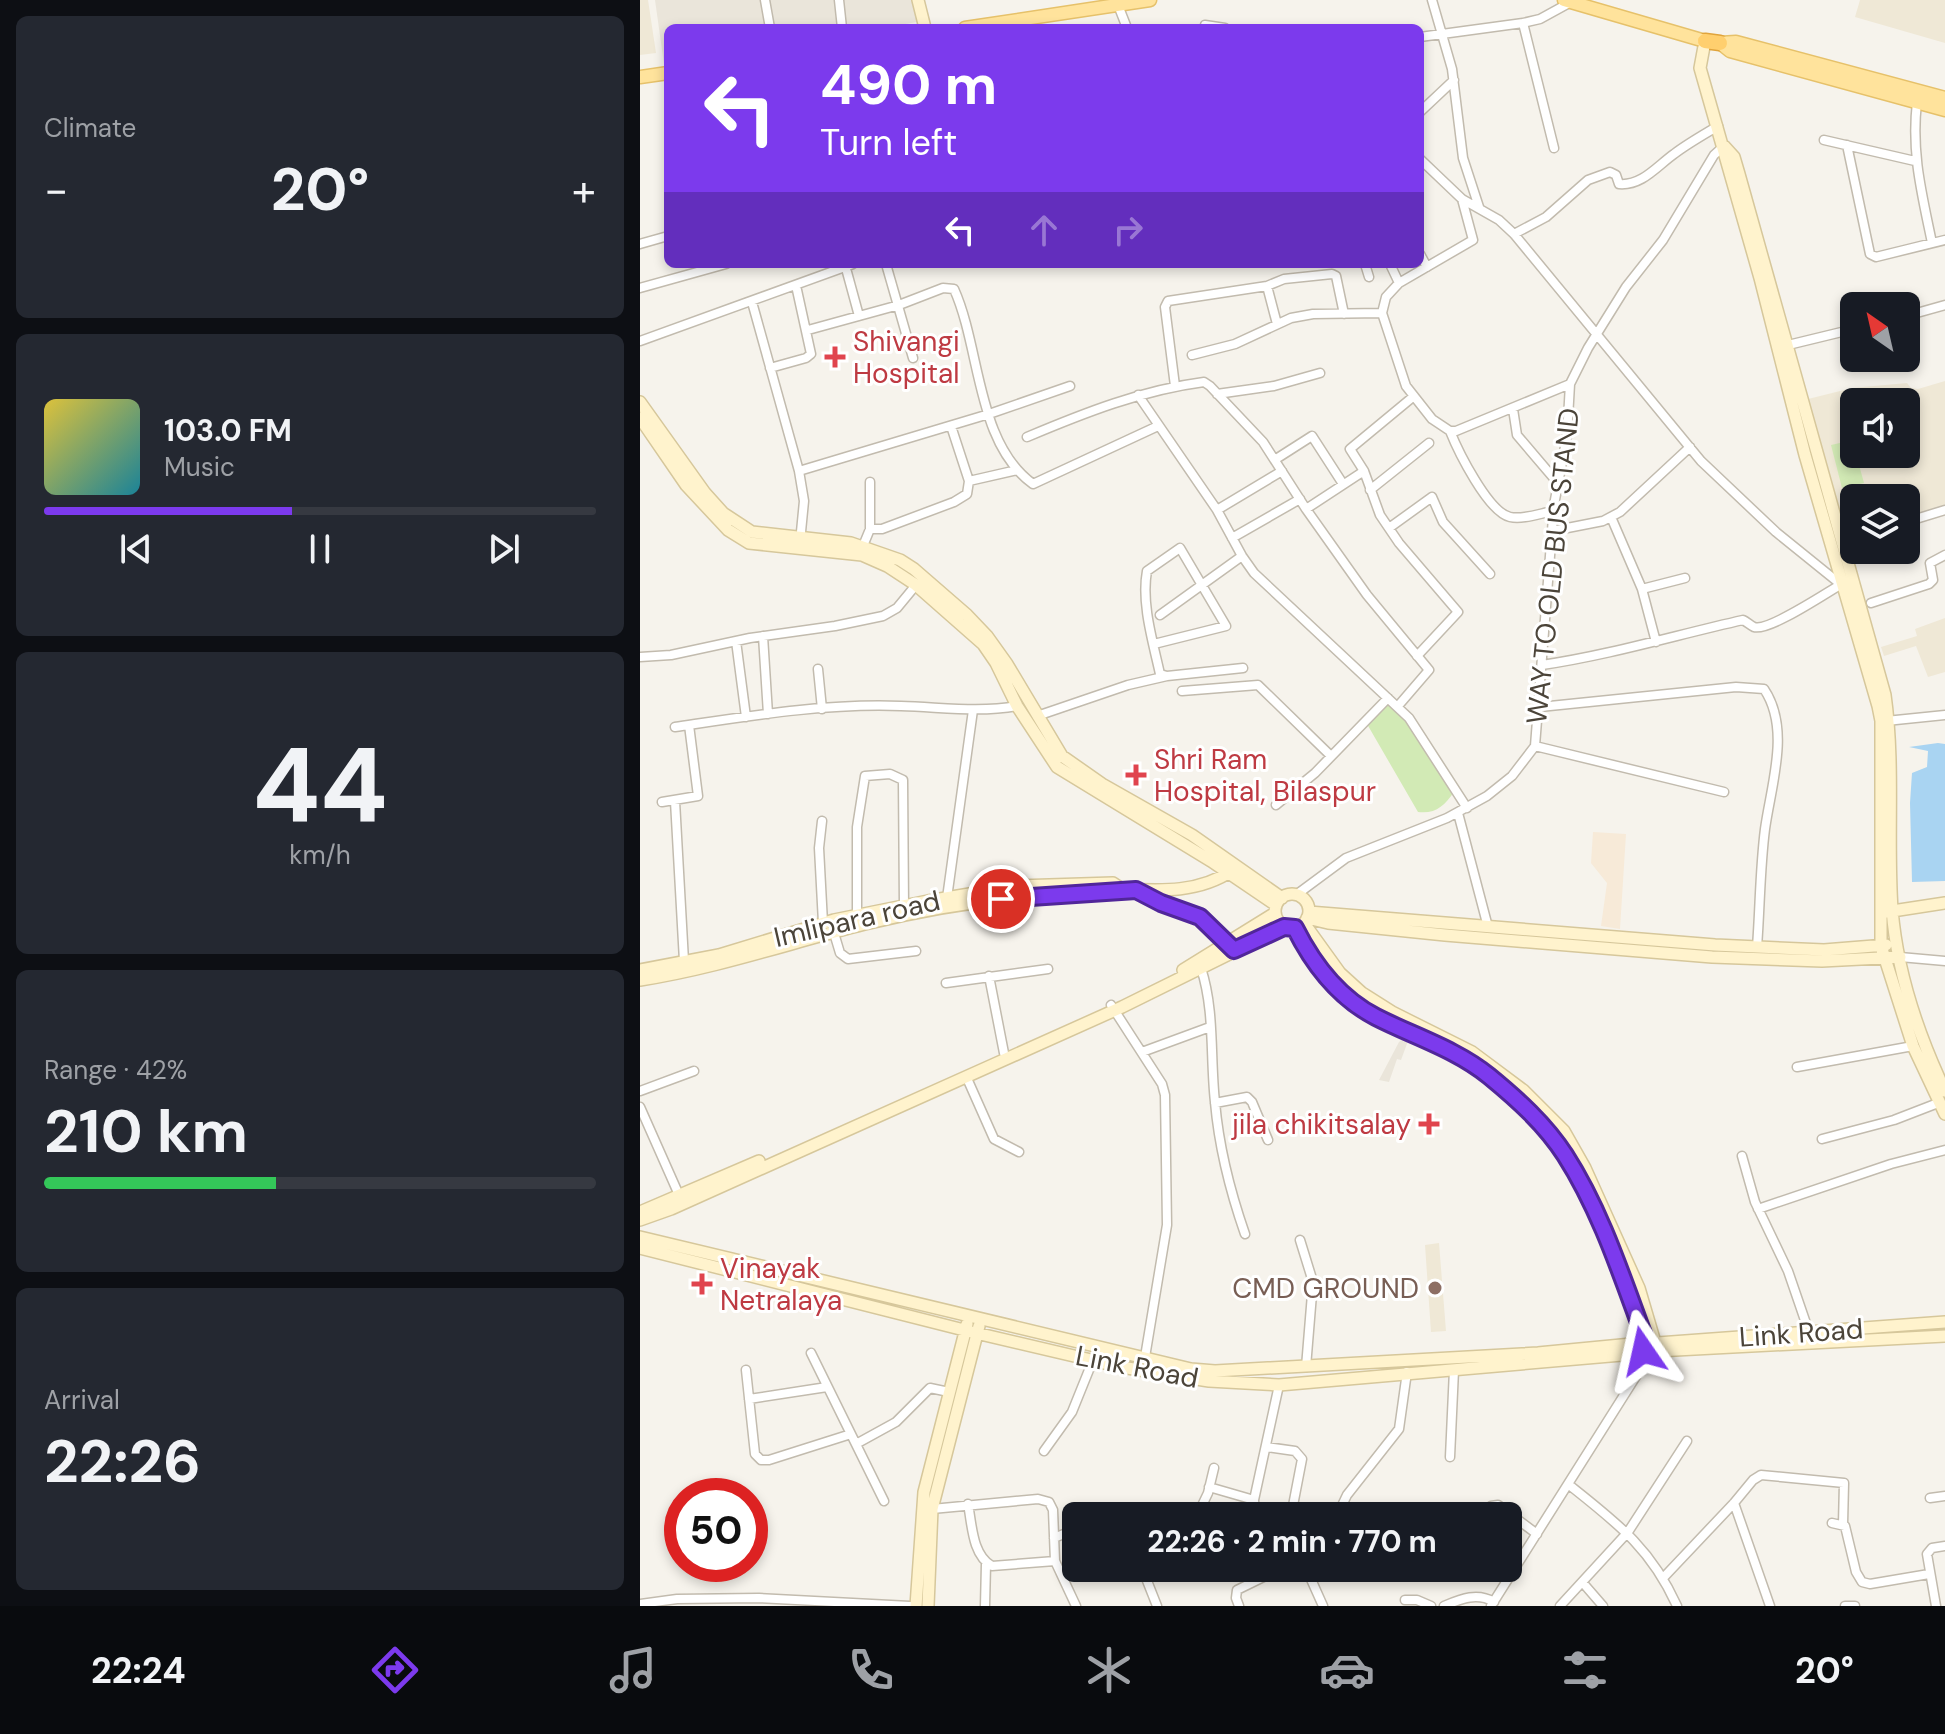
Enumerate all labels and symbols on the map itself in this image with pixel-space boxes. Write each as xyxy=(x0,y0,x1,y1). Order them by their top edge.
north arrow xyxy=(1840,292,1920,372)
place label: Shivangi Hospital xyxy=(853,323,960,392)
marker: Shivangi Hospital xyxy=(824,346,846,368)
street label: WAY TO OLD BUS STAND xyxy=(1518,406,1588,726)
place label: Shri Ram Hospital, Bilaspur xyxy=(1154,741,1376,810)
marker: Shri Ram Hospital, Bilaspur xyxy=(1125,764,1147,786)
pin xyxy=(967,865,1035,933)
street label: Imlipara road xyxy=(770,882,944,956)
place label: jila chikitsalay xyxy=(1231,1106,1411,1143)
marker: jila chikitsalay xyxy=(1418,1113,1440,1135)
place label: Vinayak Netralaya xyxy=(720,1250,842,1319)
place label: CMD GROUND xyxy=(1232,1270,1419,1307)
marker: Vinayak Netralaya xyxy=(691,1273,713,1295)
marker: CMD GROUND xyxy=(1426,1279,1444,1297)
position arrow xyxy=(1601,1309,1685,1393)
street label: Link Road xyxy=(1738,1310,1864,1356)
street label: Link Road xyxy=(1072,1337,1202,1397)
speed limit sign: 50 xyxy=(664,1478,768,1582)

